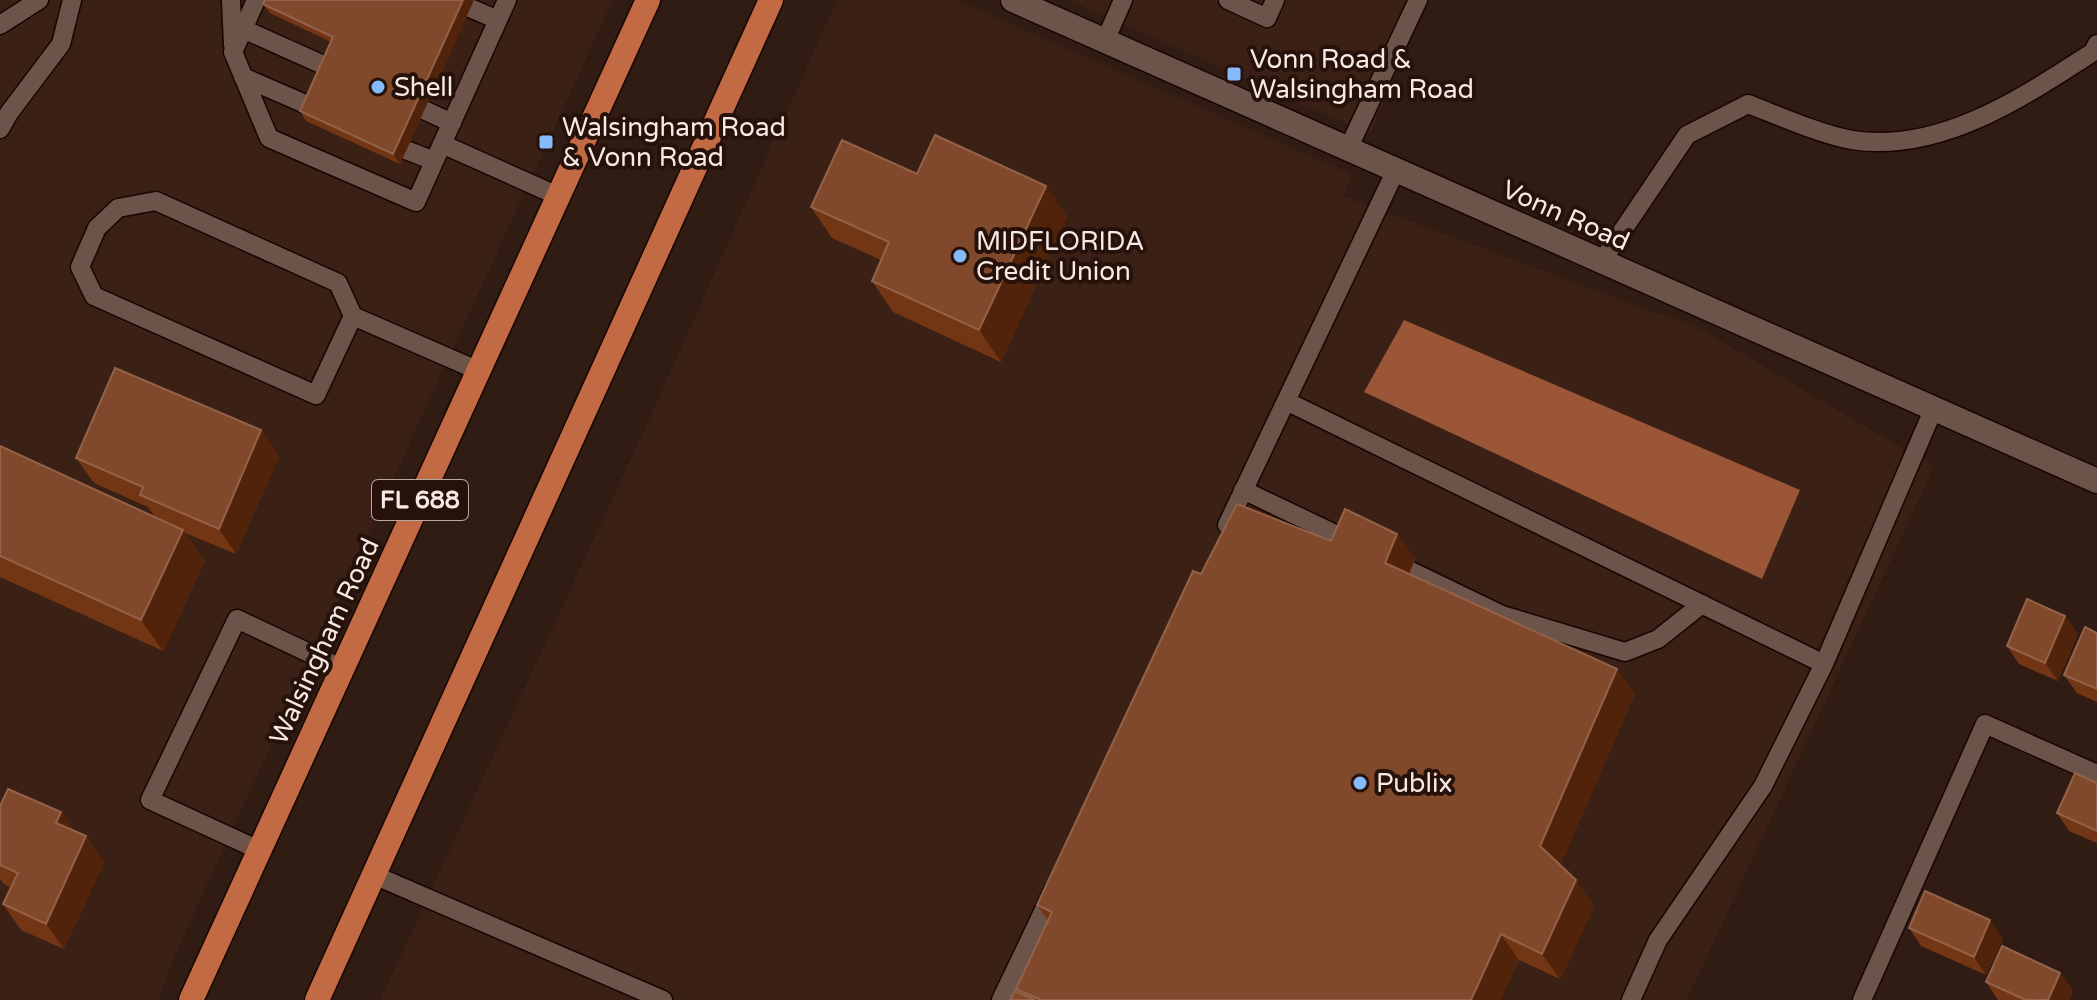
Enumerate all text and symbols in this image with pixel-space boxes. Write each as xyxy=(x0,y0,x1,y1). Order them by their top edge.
place label: Vonn Road & Walsingham Road xyxy=(1250,44,1474,105)
marker: Vonn Road & Walsingham Road xyxy=(1225,65,1243,83)
place label: Shell xyxy=(394,72,453,103)
marker: Shell xyxy=(369,78,387,96)
place label: Walsingham Road & Vonn Road xyxy=(562,112,786,173)
marker: Walsingham Road & Vonn Road xyxy=(537,133,555,151)
street label: Vonn Road xyxy=(1497,174,1634,257)
place label: MIDFLORIDA Credit Union xyxy=(976,226,1144,287)
marker: MIDFLORIDA Credit Union xyxy=(951,247,969,265)
road number: FL 688 xyxy=(372,480,468,520)
street label: Walsingham Road xyxy=(263,533,386,749)
place label: Publix xyxy=(1376,768,1453,799)
marker: Publix xyxy=(1351,774,1369,792)

